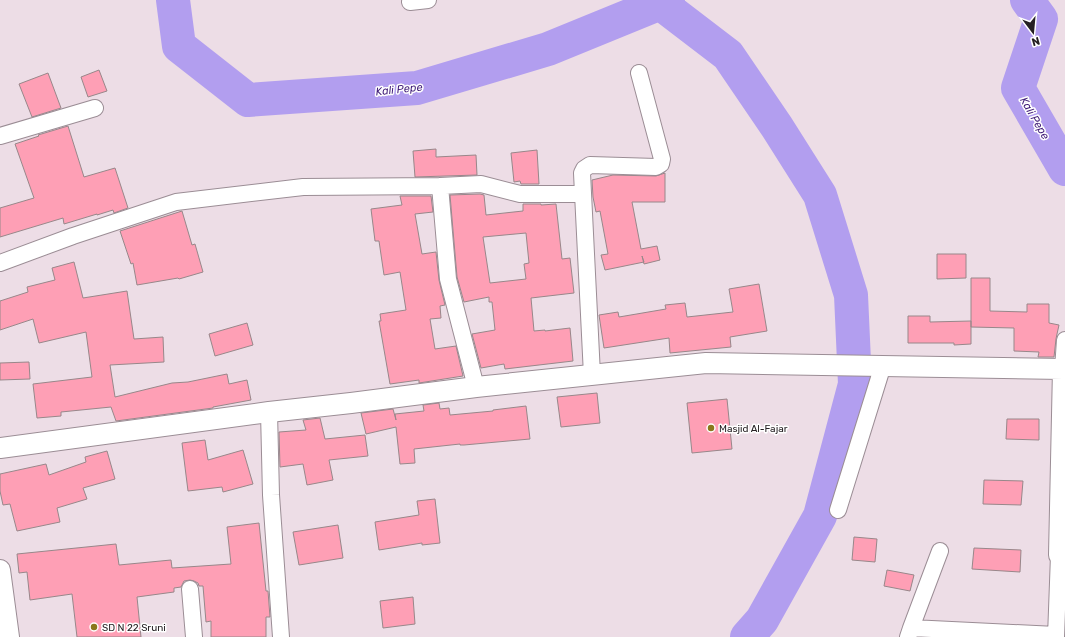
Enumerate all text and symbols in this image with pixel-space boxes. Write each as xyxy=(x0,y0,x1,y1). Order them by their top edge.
north arrow xyxy=(1013,12,1053,52)
text: N xyxy=(1030,34,1041,48)
water label: Kali Pepe xyxy=(375,81,423,98)
water label: Kali Pepe xyxy=(1017,95,1052,142)
marker: Masjid Al-Fajar xyxy=(706,423,716,433)
place label: Masjid Al-Fajar xyxy=(719,423,788,435)
marker: SD N 22 Sruni xyxy=(89,622,99,632)
place label: SD N 22 Sruni xyxy=(102,622,166,634)

